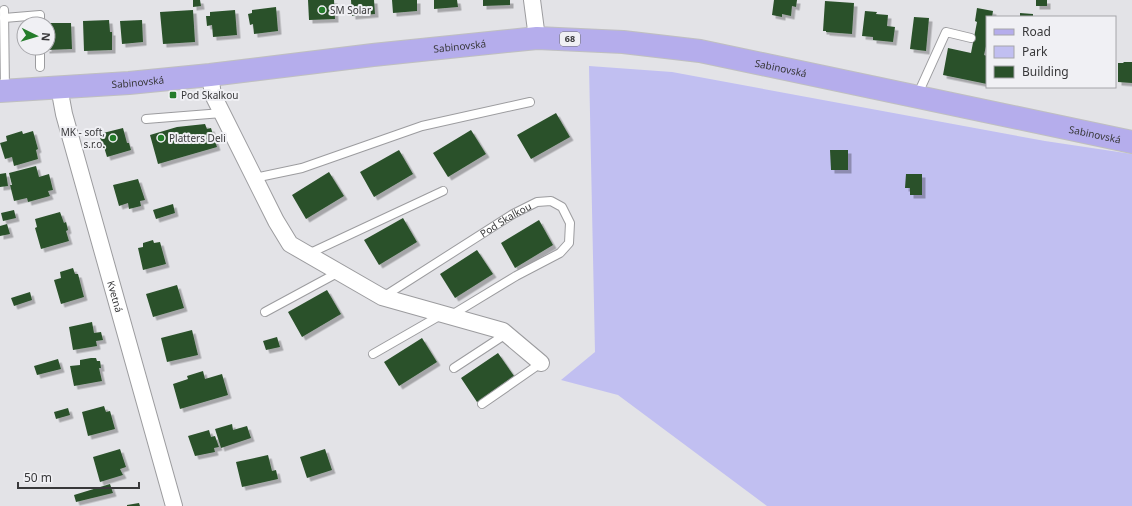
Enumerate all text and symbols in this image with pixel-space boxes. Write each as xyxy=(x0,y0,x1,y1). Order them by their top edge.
place label: SM Solar xyxy=(330,3,371,17)
marker: SM Solar xyxy=(317,5,327,15)
north arrow xyxy=(16,16,56,56)
legend xyxy=(986,16,1116,88)
text: Road xyxy=(1022,23,1051,40)
text: N xyxy=(39,32,54,42)
road number: 68 xyxy=(560,32,580,46)
street label: Sabinovská xyxy=(433,36,487,56)
text: Park xyxy=(1022,43,1048,60)
street label: Sabinovská xyxy=(754,56,808,80)
text: Building xyxy=(1022,63,1069,80)
street label: Sabinovská xyxy=(111,73,165,91)
place label: Pod Skalkou xyxy=(181,88,238,102)
marker: Pod Skalkou xyxy=(168,90,178,100)
street label: Sabinovská xyxy=(1068,122,1122,146)
place label: MK - soft, s.r.o. xyxy=(61,125,105,151)
place label: Platters Deli xyxy=(169,131,226,145)
marker: MK - soft, s.r.o. xyxy=(108,133,118,143)
marker: Platters Deli xyxy=(156,133,166,143)
street label: Pod Skalkou xyxy=(477,199,534,240)
street label: Kvetná xyxy=(104,279,126,314)
scale bar xyxy=(18,464,139,490)
text: 50 m xyxy=(24,469,52,486)

